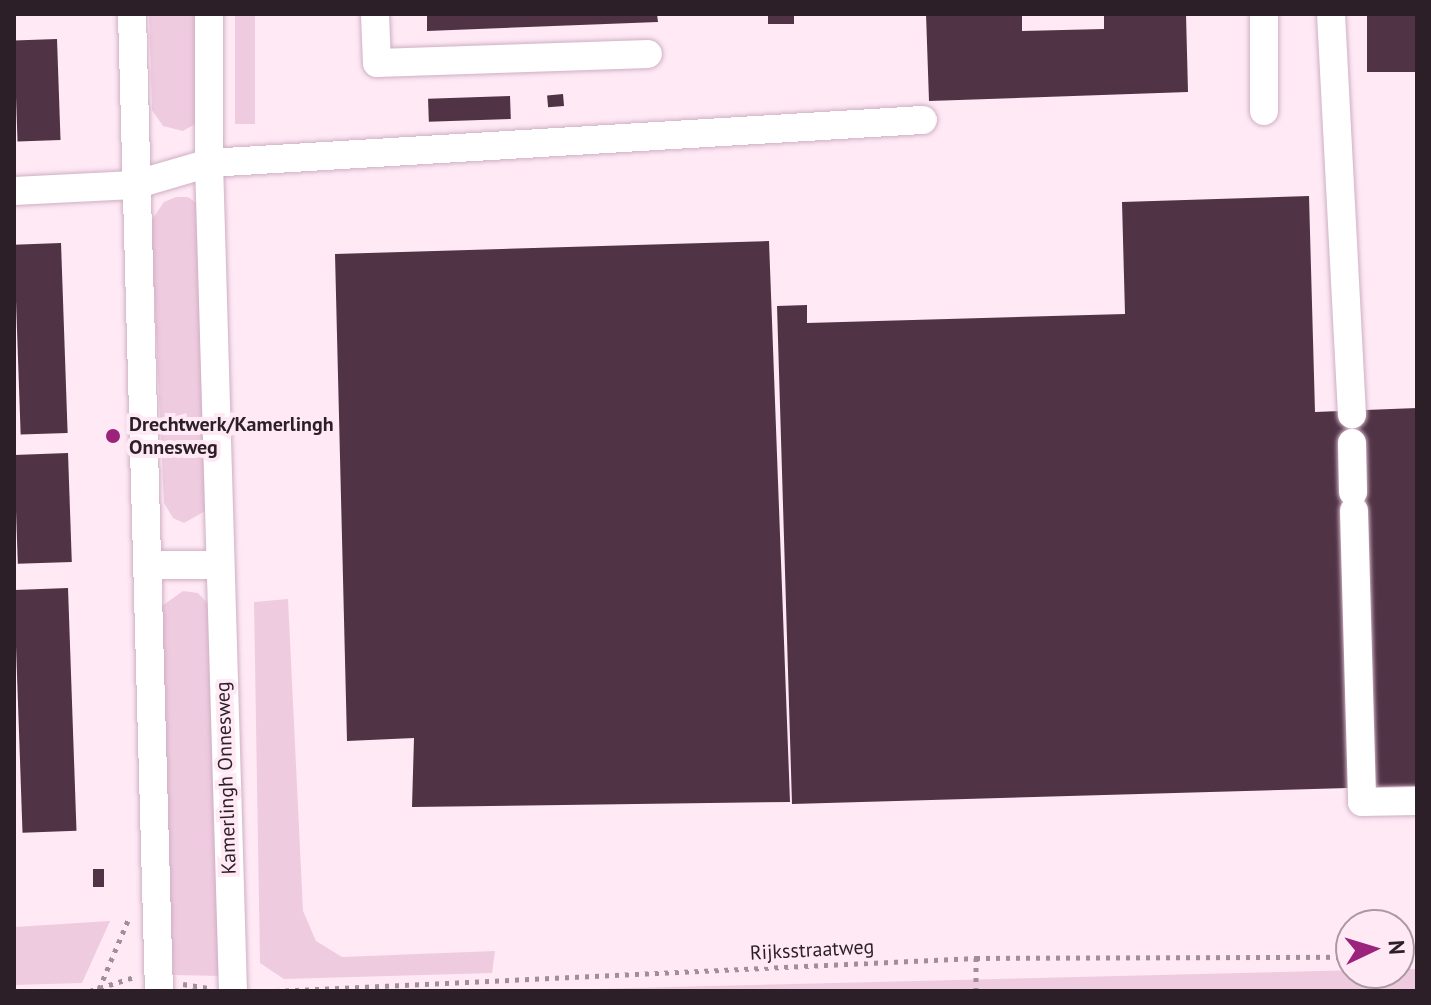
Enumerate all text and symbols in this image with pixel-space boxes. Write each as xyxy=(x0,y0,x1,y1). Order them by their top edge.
place label: Drechtwerk/Kamerlingh Onnesweg xyxy=(129,412,334,459)
marker: Drechtwerk/Kamerlingh Onnesweg xyxy=(104,427,122,445)
street label: Kamerlingh Onnesweg xyxy=(211,681,241,875)
north arrow xyxy=(1335,909,1415,989)
street label: Rijksstraatweg xyxy=(749,935,875,965)
text: N xyxy=(1382,939,1411,956)

